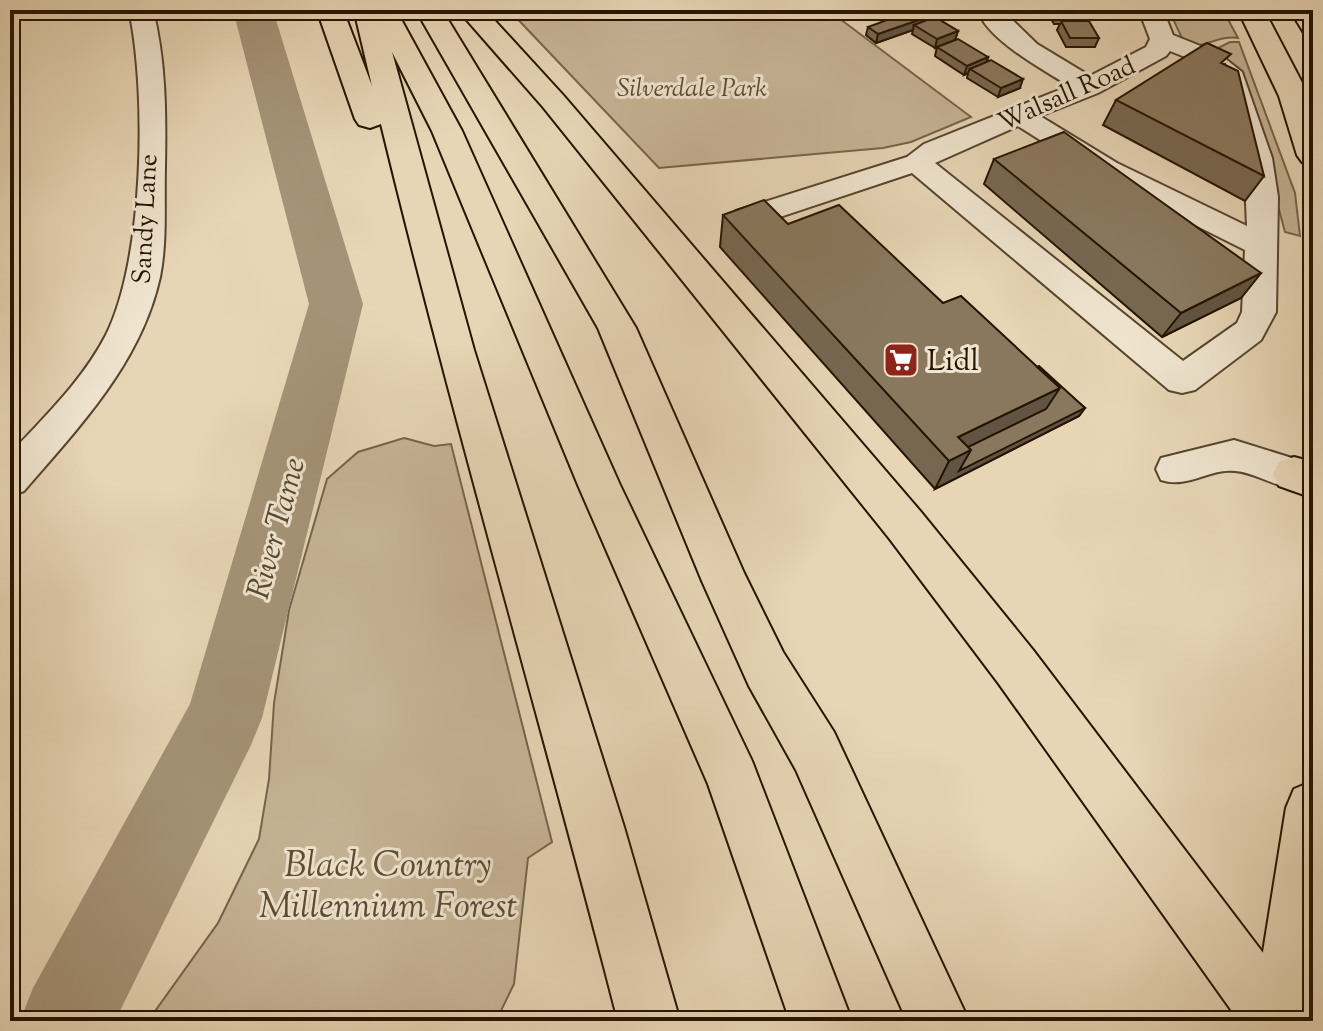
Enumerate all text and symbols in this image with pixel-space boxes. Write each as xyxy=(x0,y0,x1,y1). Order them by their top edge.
street label: Walsall Road xyxy=(992,48,1142,142)
park label: Silverdale Park xyxy=(617,71,767,108)
street label: Sandy Lane xyxy=(125,153,168,285)
supermarket icon: Lidl xyxy=(882,341,920,379)
place label: Lidl xyxy=(927,341,979,384)
water label: River Tame xyxy=(237,453,319,604)
park label: Black Country Millennium Forest xyxy=(259,841,518,934)

